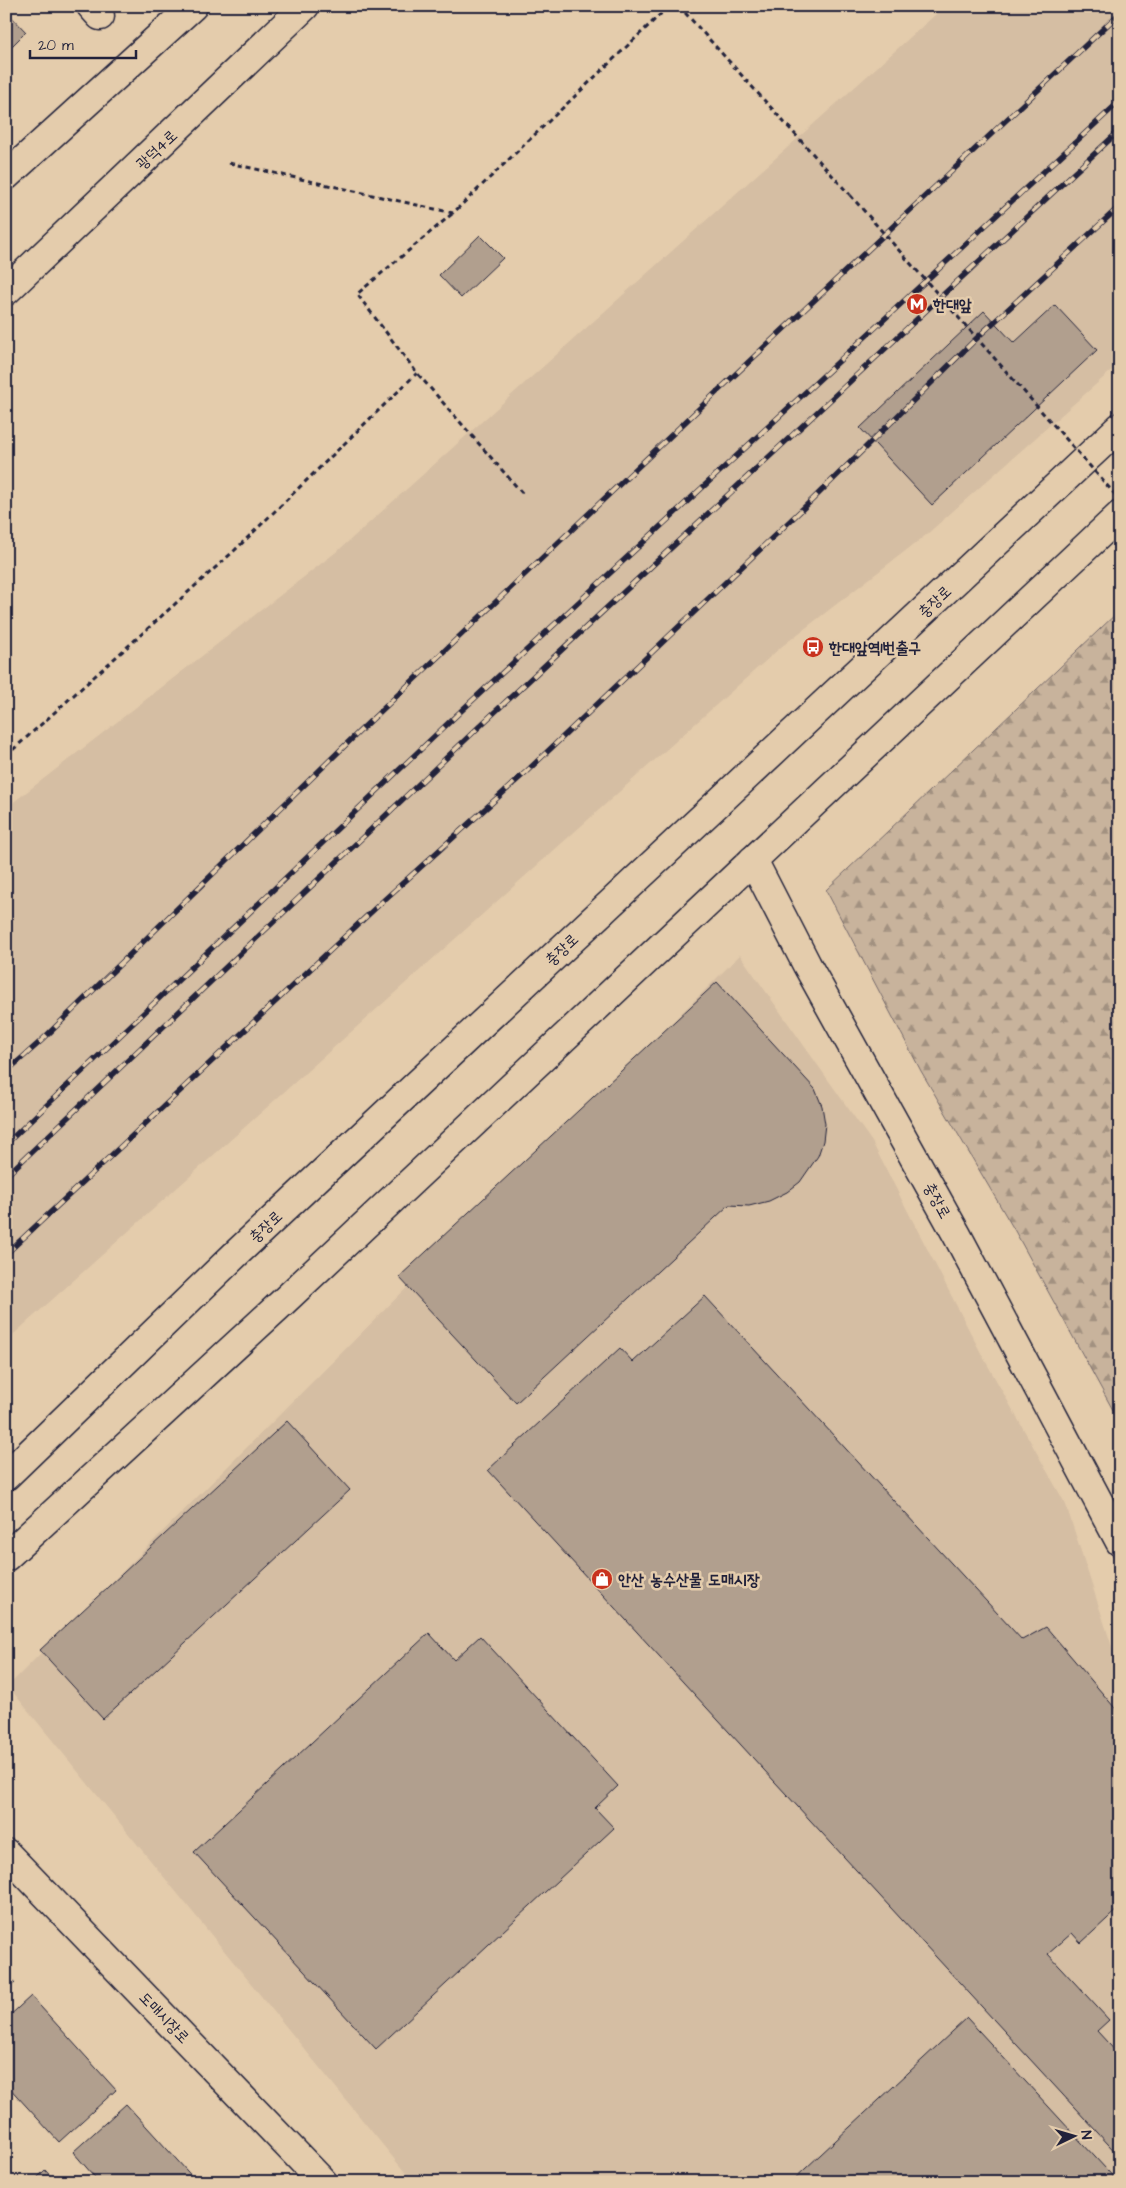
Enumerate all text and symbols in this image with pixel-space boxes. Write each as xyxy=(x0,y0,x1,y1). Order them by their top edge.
scale bar xyxy=(30,28,136,60)
text: 20 m xyxy=(38,35,74,56)
street label: 광덕4로 xyxy=(131,125,182,175)
metro station icon: 한대앞 xyxy=(905,292,929,316)
place label: 한대앞 xyxy=(932,294,972,316)
street label: 충장로 xyxy=(913,581,956,623)
bus stop icon: 한대앞역1번출구 xyxy=(801,635,825,659)
place label: 한대앞역1번출구 xyxy=(828,637,921,659)
street label: 충장로 xyxy=(540,929,583,971)
street label: 충장로 xyxy=(918,1178,956,1223)
street label: 충장로 xyxy=(244,1206,287,1248)
shop icon: 안산 농수산물 도매시장 xyxy=(590,1567,614,1591)
place label: 안산 농수산물 도매시장 xyxy=(618,1569,760,1591)
street label: 도매시장로 xyxy=(134,1987,195,2048)
north arrow xyxy=(1048,2110,1098,2160)
text: N xyxy=(1076,2130,1096,2140)

